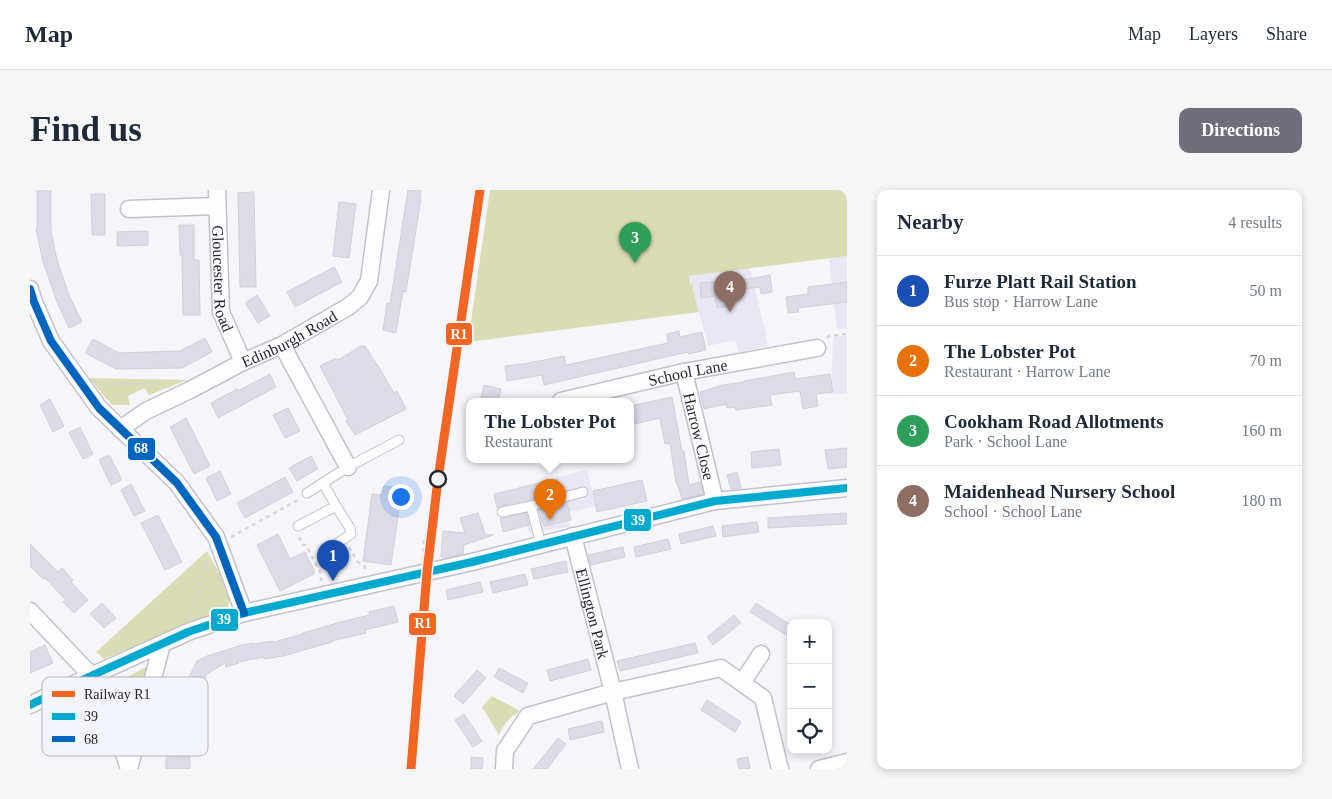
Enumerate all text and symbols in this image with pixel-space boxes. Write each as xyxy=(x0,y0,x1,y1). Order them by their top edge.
text: Map xyxy=(25,21,73,47)
text: Map xyxy=(1128,24,1161,44)
text: Layers xyxy=(1189,24,1238,44)
text: Share xyxy=(1266,24,1307,44)
button: Directions xyxy=(1179,108,1302,153)
text: Find us xyxy=(30,110,142,149)
text: Nearby xyxy=(897,210,964,234)
text: 4 results xyxy=(1228,214,1282,231)
pin: 3 xyxy=(619,222,651,263)
street label: Gloucester Road xyxy=(210,225,237,334)
pin: 4 xyxy=(714,271,746,312)
text: Furze Platt Rail Station xyxy=(944,271,1137,292)
text: 1 xyxy=(909,282,917,299)
text: 50 m xyxy=(1250,282,1282,299)
text: Bus stop · Harrow Lane xyxy=(944,293,1098,310)
street label: Edinburgh Road xyxy=(239,307,340,370)
line badge: R1 xyxy=(445,322,473,346)
text: R1 xyxy=(450,327,468,342)
text: The Lobster Pot xyxy=(944,341,1076,362)
text: 2 xyxy=(909,352,917,369)
text: 70 m xyxy=(1250,352,1282,369)
street label: School Lane xyxy=(646,356,729,389)
text: Restaurant · Harrow Lane xyxy=(944,363,1111,380)
street label: Harrow Close xyxy=(681,391,718,482)
popup xyxy=(466,398,634,463)
text: The Lobster Pot xyxy=(484,411,616,432)
text: Cookham Road Allotments xyxy=(944,411,1164,432)
text: 3 xyxy=(909,422,917,439)
text: 160 m xyxy=(1242,422,1282,439)
text: Restaurant xyxy=(484,433,553,450)
text: Park · School Lane xyxy=(944,433,1067,450)
line badge: 68 xyxy=(127,437,156,461)
text: 68 xyxy=(134,441,148,456)
unlabelled marker xyxy=(429,470,447,488)
pin: 2 xyxy=(534,479,566,520)
text: Maidenhead Nursery School xyxy=(944,481,1175,502)
your location xyxy=(388,484,414,510)
text: 4 xyxy=(909,492,917,509)
text: 180 m xyxy=(1242,492,1282,509)
text: School · School Lane xyxy=(944,503,1082,520)
line badge: 39 xyxy=(623,508,652,532)
text: 39 xyxy=(631,513,645,528)
pin: 1 xyxy=(317,540,349,581)
street label: Ellington Park xyxy=(573,566,613,661)
line badge: 39 xyxy=(210,608,239,632)
text: 39 xyxy=(217,612,231,627)
line badge: R1 xyxy=(408,612,437,636)
text: R1 xyxy=(414,616,432,631)
map controls xyxy=(787,619,832,754)
button: + xyxy=(787,619,832,664)
button: − xyxy=(787,664,832,709)
legend xyxy=(42,677,208,756)
text: Railway R1 xyxy=(84,687,151,702)
text: 39 xyxy=(84,709,98,724)
button: locate xyxy=(787,709,832,754)
text: 68 xyxy=(84,732,98,747)

